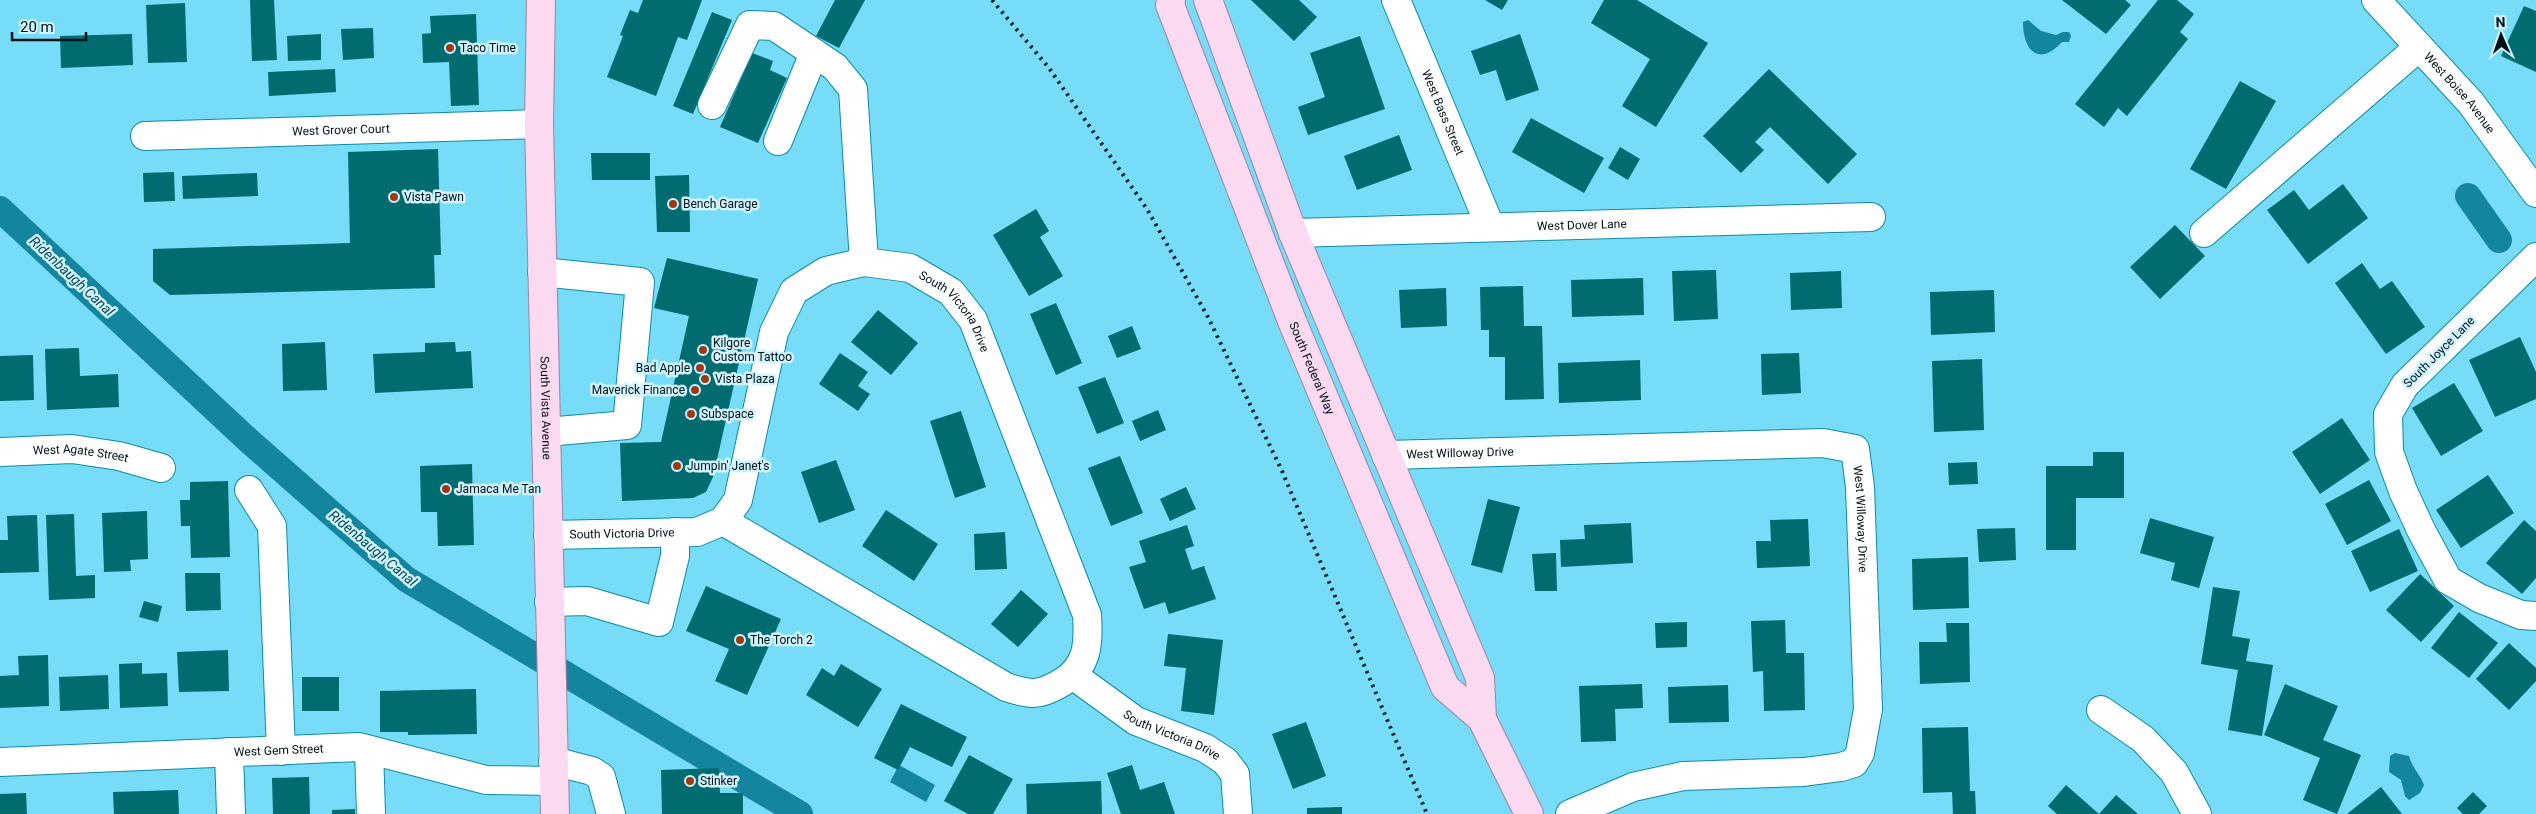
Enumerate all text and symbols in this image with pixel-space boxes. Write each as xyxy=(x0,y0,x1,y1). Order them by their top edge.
scale bar xyxy=(12,10,86,42)
north arrow xyxy=(2476,10,2526,60)
text: N xyxy=(2495,14,2506,30)
text: 20 m xyxy=(20,18,54,36)
place label: Taco Time xyxy=(460,41,516,55)
marker: Taco Time xyxy=(444,42,456,54)
street label: West Boise Avenue xyxy=(2421,50,2498,136)
street label: West Bass Street xyxy=(1419,68,1467,157)
street label: West Grover Court xyxy=(292,122,390,139)
place label: Vista Pawn xyxy=(404,190,464,204)
marker: Vista Pawn xyxy=(388,191,400,203)
place label: Bench Garage xyxy=(683,197,758,211)
marker: Bench Garage xyxy=(667,198,679,210)
street label: West Dover Lane xyxy=(1537,217,1627,233)
water label: Ridenbaugh Canal xyxy=(27,233,118,320)
street label: South Victoria Drive xyxy=(917,268,992,354)
street label: South Joyce Lane xyxy=(2401,314,2477,390)
street label: South Federal Way xyxy=(1286,320,1337,417)
place label: Kilgore Custom Tattoo xyxy=(713,336,792,364)
marker: Kilgore Custom Tattoo xyxy=(697,344,709,356)
street label: South Vista Avenue xyxy=(537,356,554,460)
place label: Bad Apple xyxy=(636,361,690,375)
marker: Bad Apple xyxy=(694,362,706,374)
place label: Vista Plaza xyxy=(715,372,775,386)
marker: Vista Plaza xyxy=(699,373,711,385)
place label: Maverick Finance xyxy=(592,383,685,397)
marker: Maverick Finance xyxy=(689,384,701,396)
place label: Subspace xyxy=(701,407,754,421)
marker: Subspace xyxy=(685,408,697,420)
street label: West Agate Street xyxy=(33,442,130,465)
street label: West Willoway Drive xyxy=(1406,444,1514,461)
place label: Jumpin' Janet's xyxy=(687,459,769,473)
marker: Jumpin' Janet's xyxy=(671,460,683,472)
street label: West Willoway Drive xyxy=(1850,465,1870,573)
place label: Jamaca Me Tan xyxy=(456,482,541,496)
marker: Jamaca Me Tan xyxy=(440,483,452,495)
water label: Ridenbaugh Canal xyxy=(326,507,421,590)
street label: South Victoria Drive xyxy=(569,525,675,542)
place label: The Torch 2 xyxy=(750,633,813,647)
marker: The Torch 2 xyxy=(734,634,746,646)
street label: South Victoria Drive xyxy=(1120,707,1223,763)
street label: West Gem Street xyxy=(234,741,324,759)
place label: Stinker xyxy=(700,774,737,788)
marker: Stinker xyxy=(684,775,696,787)

